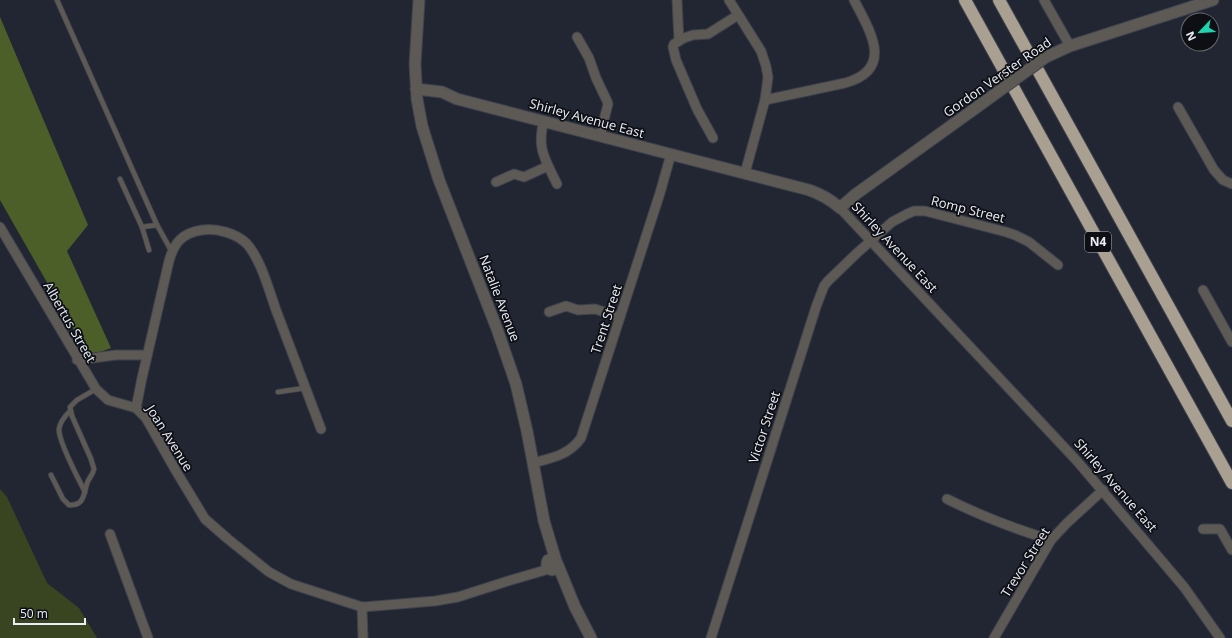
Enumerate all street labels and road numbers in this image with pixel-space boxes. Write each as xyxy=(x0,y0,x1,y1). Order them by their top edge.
street label: Gordon Verster Road xyxy=(939,33,1055,121)
street label: Shirley Avenue East xyxy=(528,94,647,142)
street label: Romp Street xyxy=(929,191,1007,227)
street label: Shirley Avenue East xyxy=(848,198,942,297)
road number: N4 xyxy=(1085,232,1111,252)
street label: Natalie Avenue xyxy=(475,252,525,344)
street label: Albertus Street xyxy=(40,278,101,366)
street label: Trent Street xyxy=(586,282,626,356)
street label: Victor Street xyxy=(744,388,784,465)
street label: Joan Avenue xyxy=(141,400,198,475)
street label: Shirley Avenue East xyxy=(1070,435,1162,536)
street label: Trevor Street xyxy=(996,523,1054,600)

